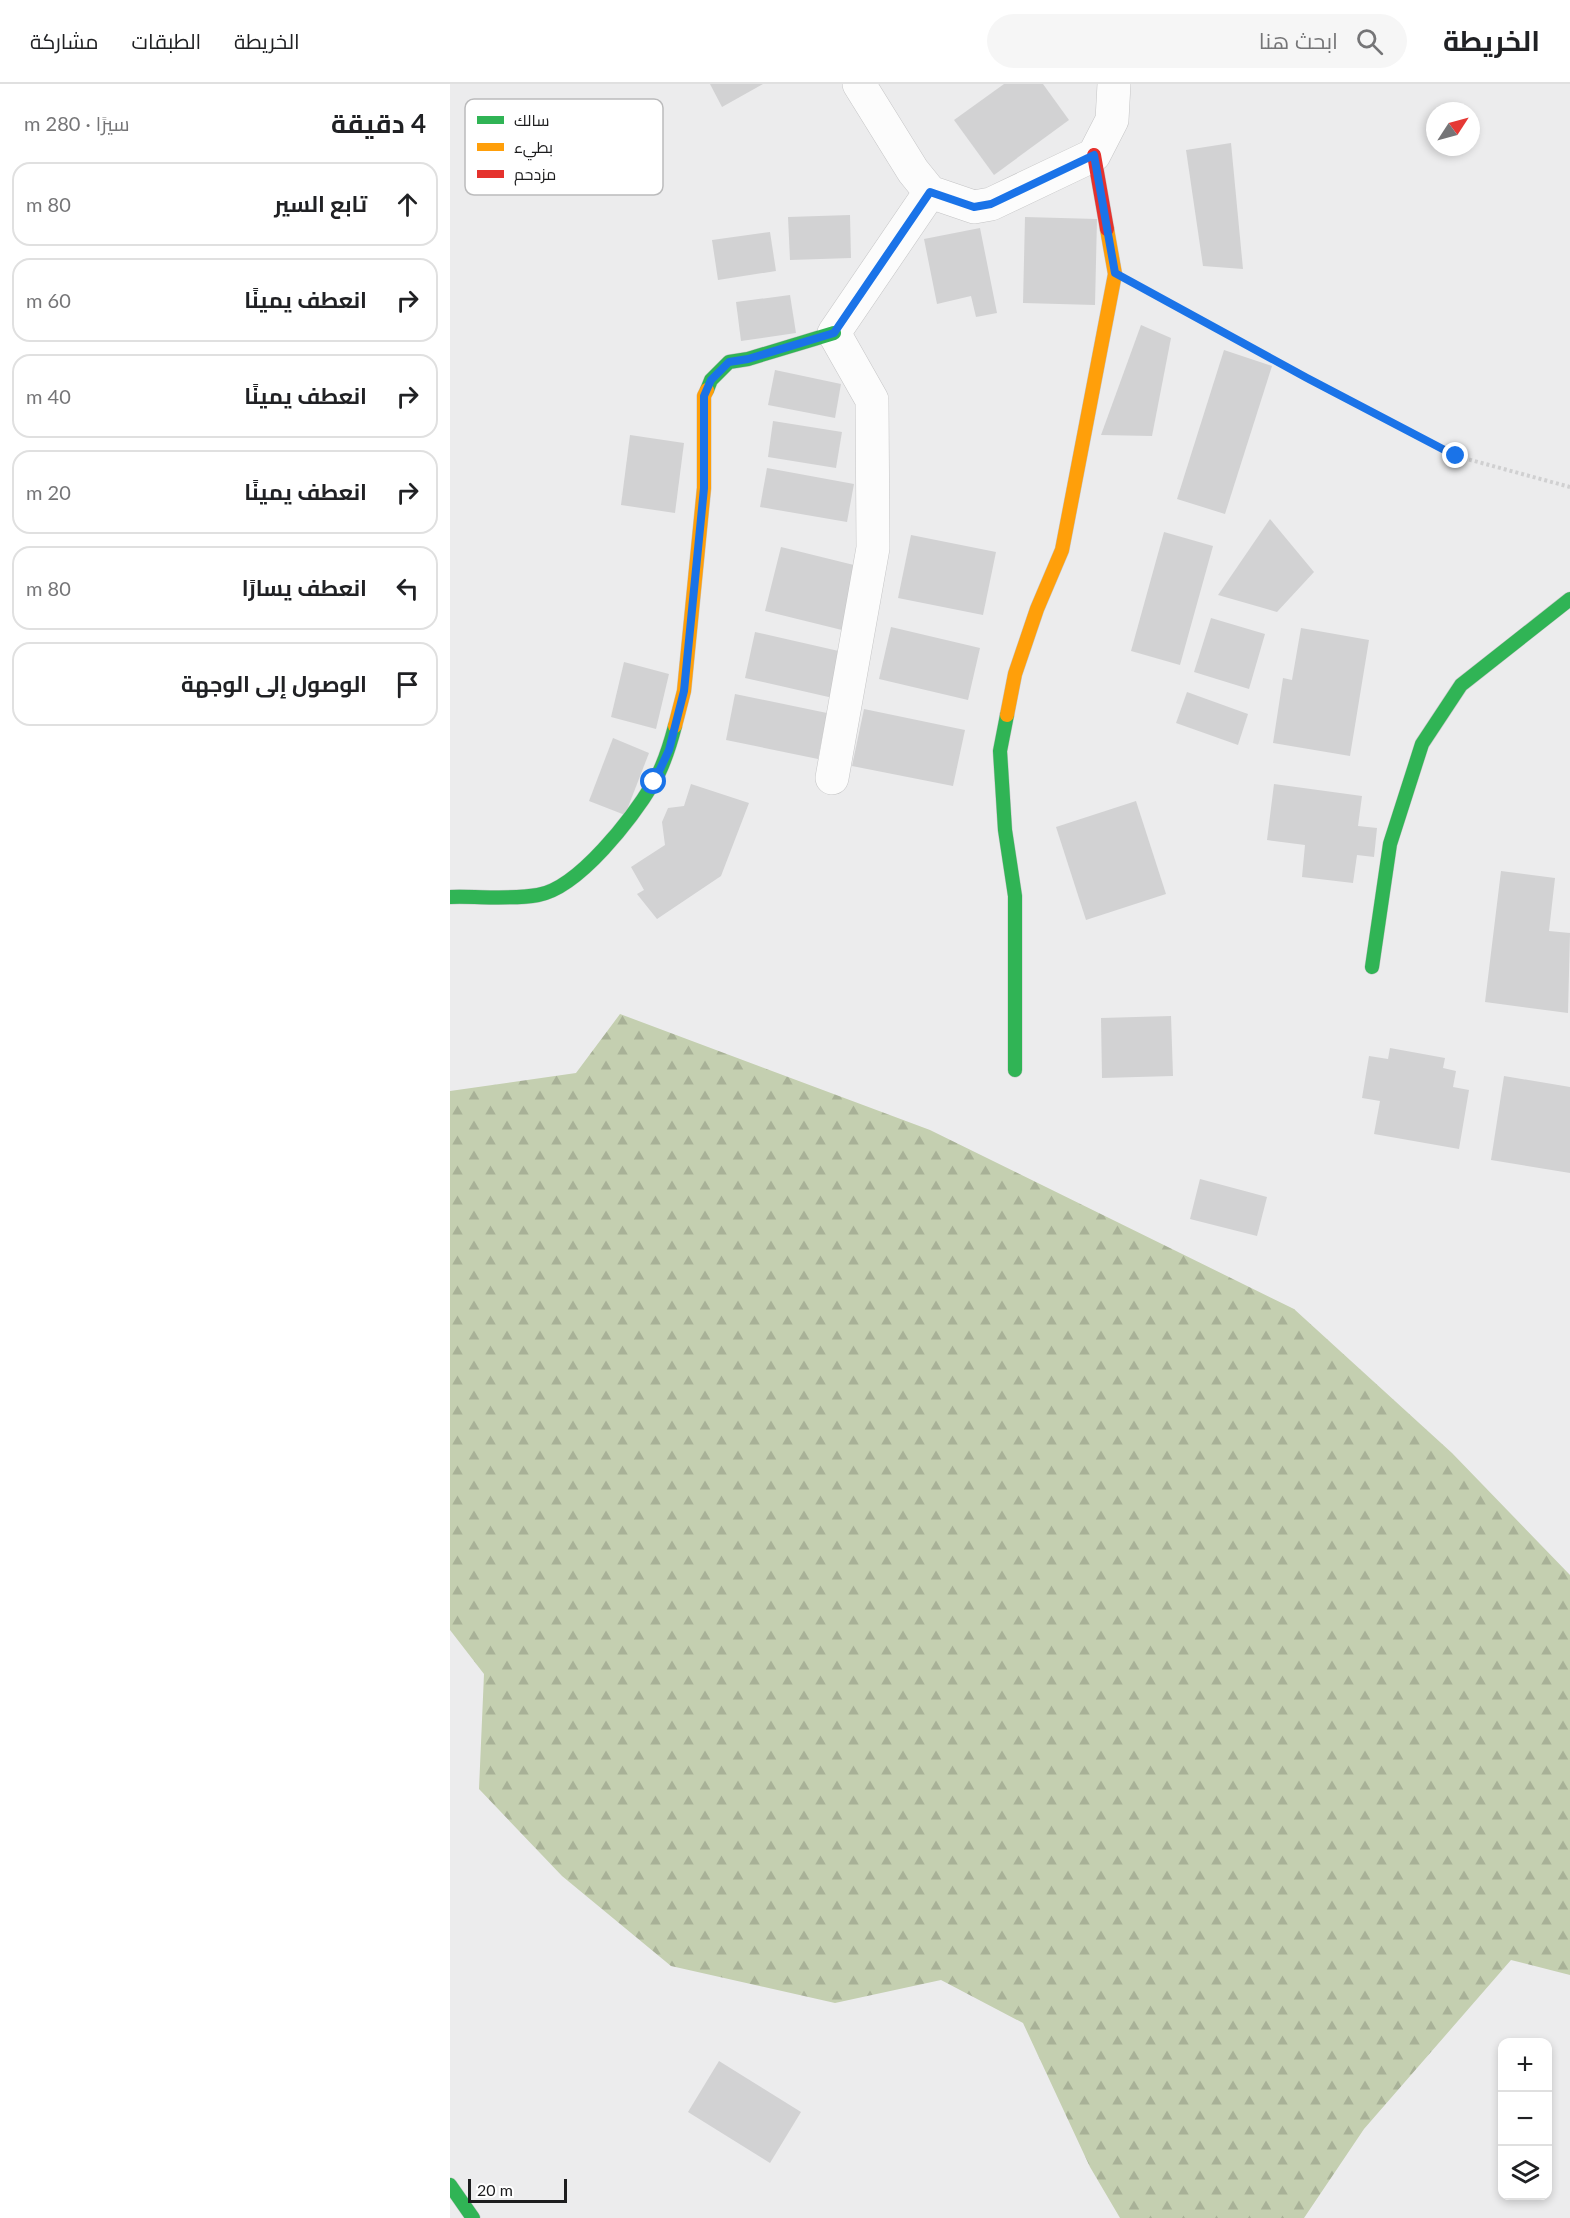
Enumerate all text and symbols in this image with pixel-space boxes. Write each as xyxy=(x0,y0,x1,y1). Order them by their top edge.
search box xyxy=(987,14,1407,68)
text: الخريطة xyxy=(1443,23,1540,57)
icon: search xyxy=(1353,25,1386,58)
text: ابحث هنا xyxy=(1259,27,1338,54)
text: مشاركة xyxy=(30,28,99,53)
text: الطبقات xyxy=(132,28,201,53)
text: الخريطة xyxy=(234,28,300,53)
legend xyxy=(465,99,663,195)
north arrow xyxy=(1426,102,1480,156)
text: 4 دقيقة xyxy=(331,107,426,139)
text: سالك xyxy=(514,110,549,129)
text: سيرًا · 280 m xyxy=(24,111,130,135)
text: بطيء xyxy=(514,137,553,161)
text: مزدحم xyxy=(514,164,556,186)
icon: ahead xyxy=(391,188,424,221)
text: تابع السير xyxy=(274,190,367,217)
text: 80 m xyxy=(26,192,71,216)
icon: right xyxy=(391,284,424,317)
text: انعطف يمينًا xyxy=(244,286,367,313)
text: 60 m xyxy=(26,288,71,312)
icon: right xyxy=(391,380,424,413)
text: انعطف يمينًا xyxy=(244,382,367,409)
text: 40 m xyxy=(26,384,71,408)
route end xyxy=(1442,442,1468,468)
icon: right xyxy=(391,476,424,509)
text: انعطف يمينًا xyxy=(244,478,367,505)
text: 20 m xyxy=(26,480,71,504)
icon: left xyxy=(391,572,424,605)
text: انعطف يسارًا xyxy=(242,574,367,601)
text: 80 m xyxy=(26,576,71,600)
icon: arrive xyxy=(391,668,424,701)
text: الوصول إلى الوجهة xyxy=(181,670,367,697)
route start xyxy=(640,768,666,794)
map controls xyxy=(1498,2038,1552,2200)
button: + xyxy=(1498,2038,1552,2092)
button: − xyxy=(1498,2092,1552,2146)
button: layers xyxy=(1498,2146,1552,2200)
scale bar xyxy=(468,2176,567,2204)
text: 20 m xyxy=(477,2180,513,2199)

